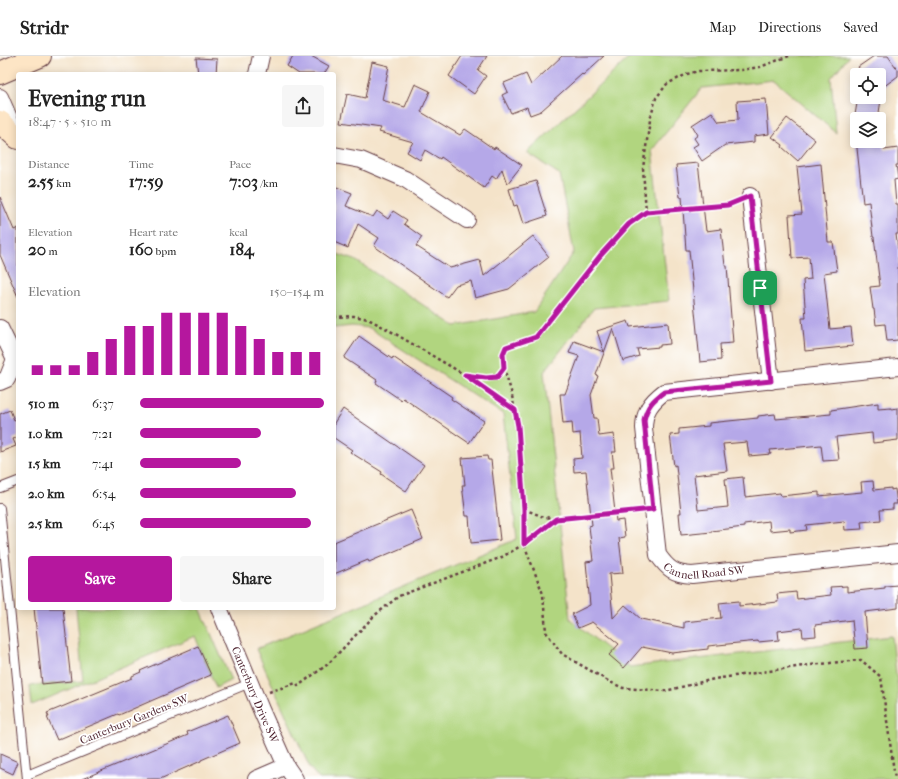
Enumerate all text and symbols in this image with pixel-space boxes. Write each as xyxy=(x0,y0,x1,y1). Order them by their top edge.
text: Stridr xyxy=(20,17,69,39)
text: Map xyxy=(709,19,736,36)
text: Directions xyxy=(758,19,821,36)
text: Saved xyxy=(843,19,878,36)
map controls xyxy=(850,68,886,148)
button: locate xyxy=(850,68,886,104)
button: share xyxy=(282,85,324,127)
text: Evening run xyxy=(28,86,146,112)
button: layers xyxy=(850,112,886,148)
text: 18:47 · 5 × 510 m xyxy=(28,114,111,129)
text: Distance xyxy=(28,158,69,171)
text: Time xyxy=(129,158,154,171)
text: Pace xyxy=(229,158,251,171)
text: 2.55 xyxy=(28,171,54,191)
text: 17:59 xyxy=(129,171,163,191)
text: 7:03 xyxy=(229,171,258,191)
text: km xyxy=(54,177,71,190)
text: /km xyxy=(258,177,278,190)
text: Elevation xyxy=(28,226,72,239)
text: Heart rate xyxy=(129,226,178,239)
text: kcal xyxy=(229,226,248,239)
text: 20 xyxy=(28,239,46,259)
text: 160 xyxy=(129,239,153,259)
text: 184 xyxy=(229,239,254,259)
text: m xyxy=(46,245,58,258)
text: bpm xyxy=(153,245,176,258)
pin xyxy=(743,271,777,305)
icon: arrive xyxy=(749,277,771,299)
text: Elevation xyxy=(28,284,81,299)
text: 150–154 m xyxy=(270,284,324,299)
text: 510 m xyxy=(28,396,59,411)
text: 6:37 xyxy=(92,396,114,411)
text: 1.0 km xyxy=(28,426,63,441)
text: 7:21 xyxy=(92,426,113,441)
text: 1.5 km xyxy=(28,456,61,471)
text: 7:41 xyxy=(92,456,114,471)
text: 2.0 km xyxy=(28,486,65,501)
text: 6:54 xyxy=(92,486,115,501)
text: 2.5 km xyxy=(28,516,63,531)
text: 6:45 xyxy=(92,516,115,531)
button: Save xyxy=(28,556,172,602)
button: Share xyxy=(180,556,324,602)
street label: Cannell Road SW xyxy=(661,560,746,582)
street label: Canterbury Drive SW xyxy=(229,645,281,746)
street label: Canterbury Gardens SW xyxy=(78,691,191,747)

